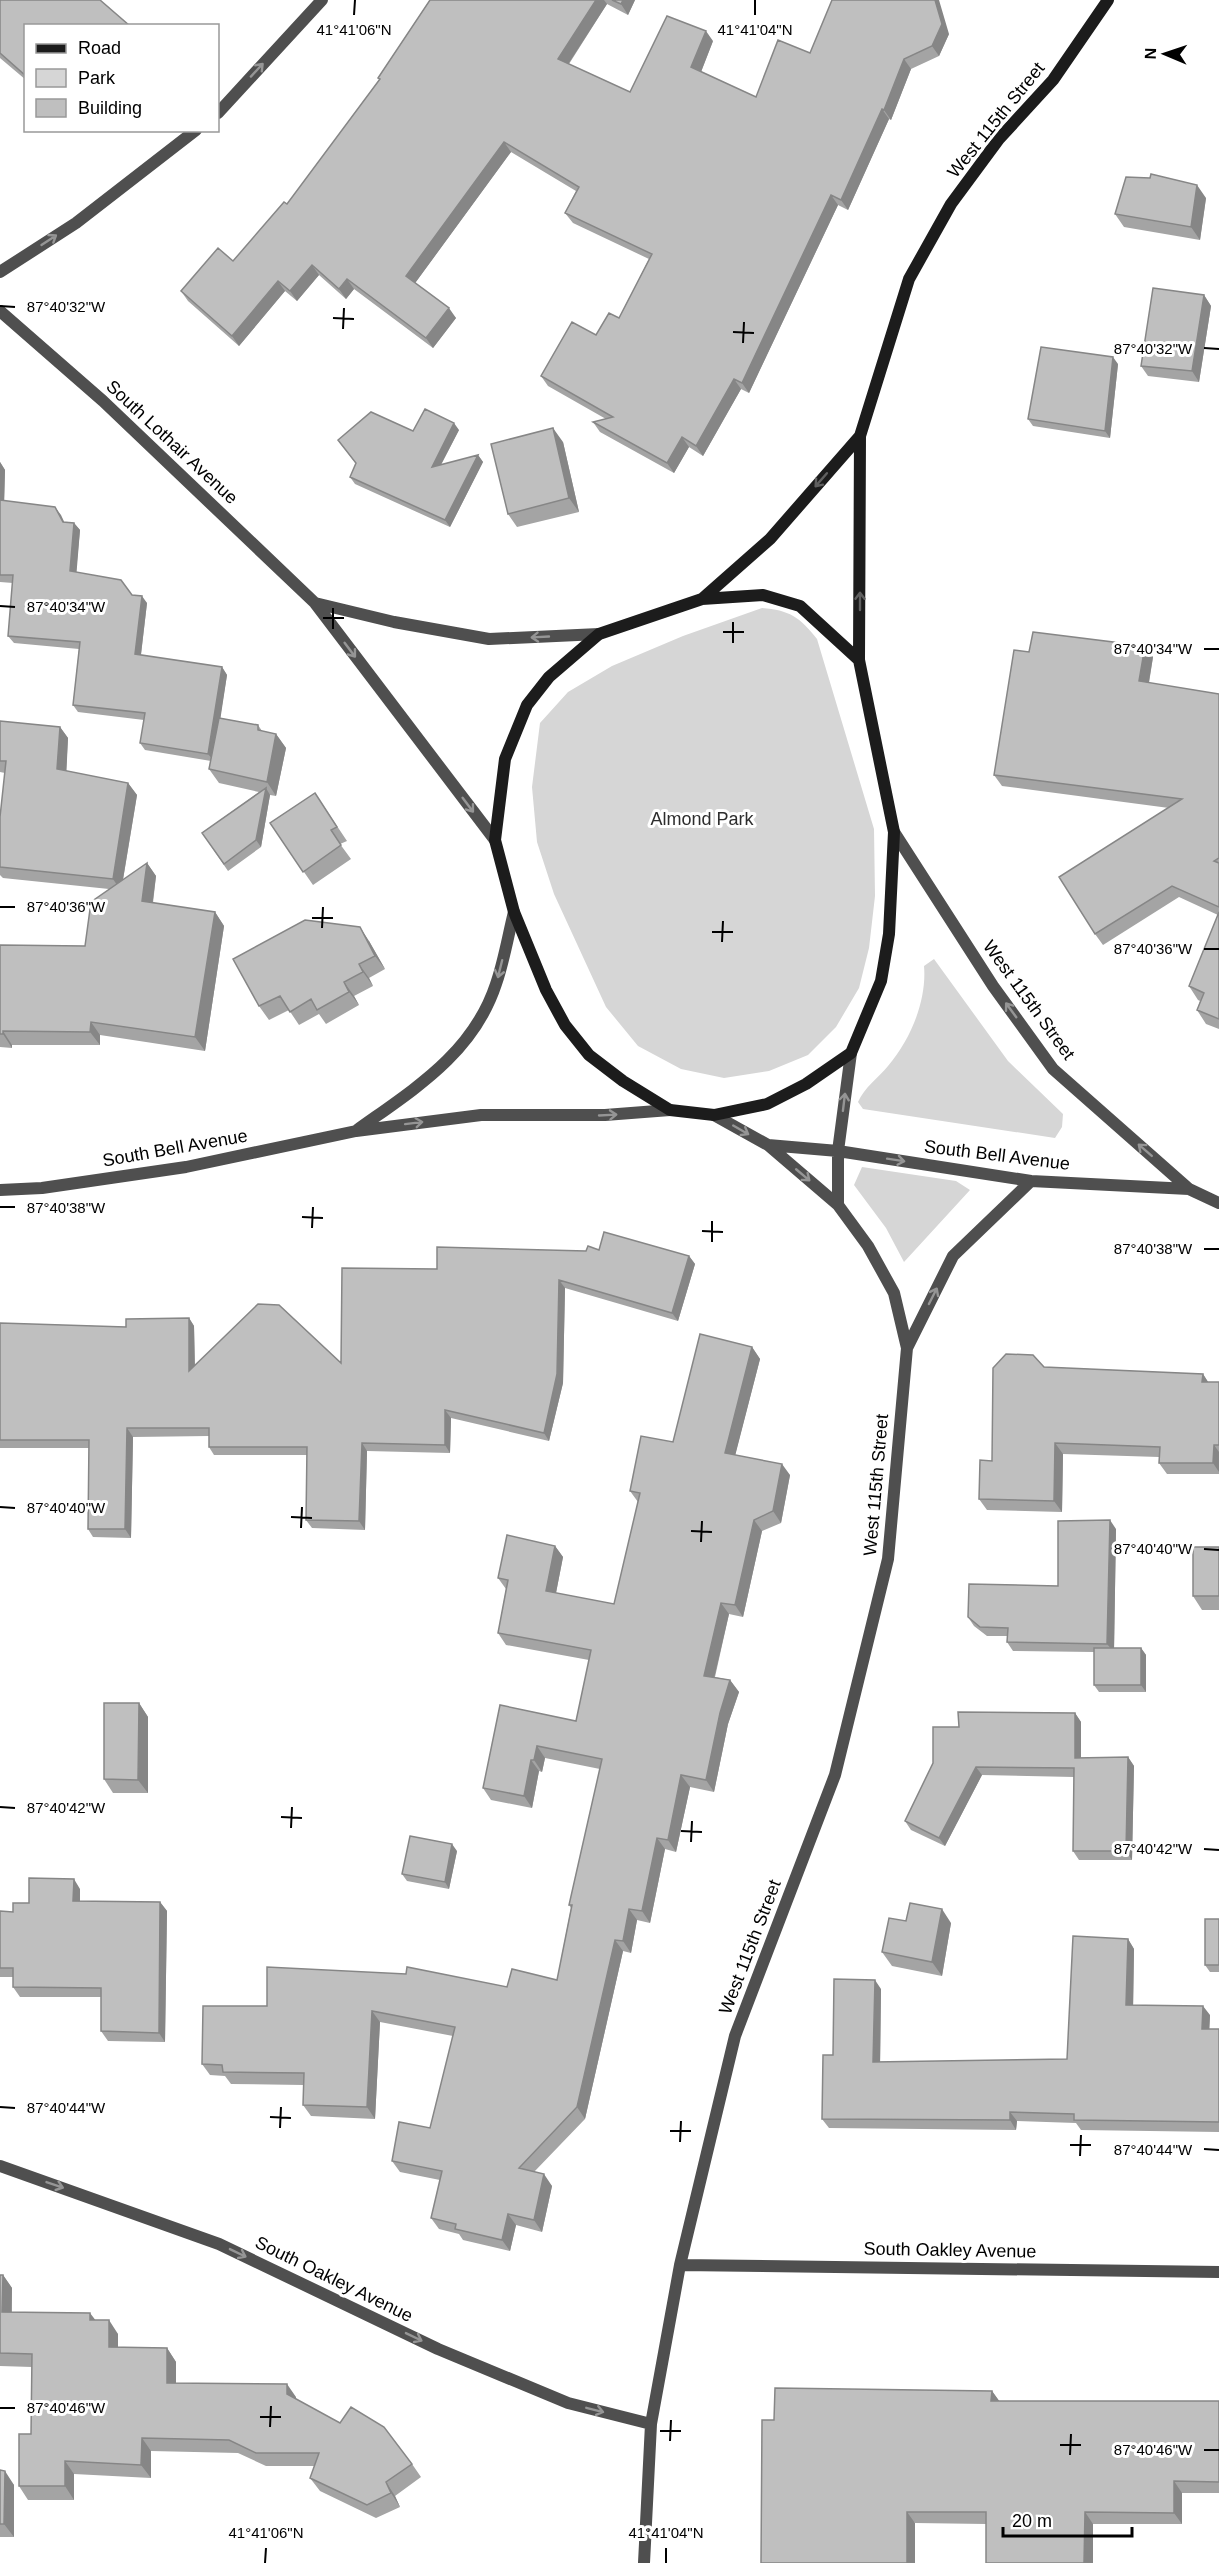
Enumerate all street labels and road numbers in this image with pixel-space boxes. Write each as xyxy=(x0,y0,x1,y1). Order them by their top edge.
street label: West 115th Street xyxy=(943,58,1049,182)
street label: South Lothair Avenue xyxy=(102,376,242,508)
street label: West 115th Street xyxy=(979,937,1079,1063)
street label: South Bell Avenue xyxy=(101,1125,249,1171)
street label: South Bell Avenue xyxy=(923,1136,1071,1174)
street label: West 115th Street xyxy=(860,1413,892,1557)
street label: West 115th Street xyxy=(715,1877,785,2017)
street label: South Oakley Avenue xyxy=(252,2232,416,2326)
street label: South Oakley Avenue xyxy=(863,2238,1037,2262)

